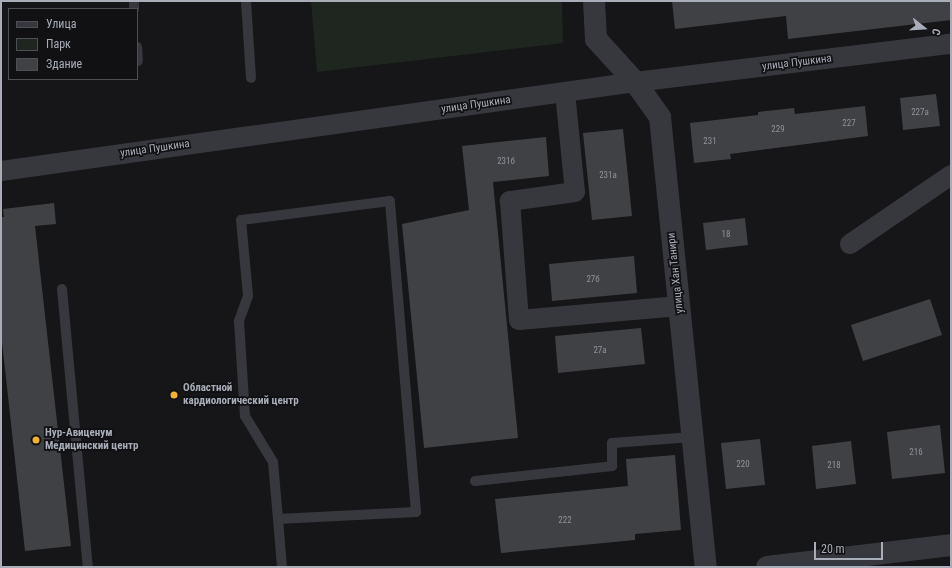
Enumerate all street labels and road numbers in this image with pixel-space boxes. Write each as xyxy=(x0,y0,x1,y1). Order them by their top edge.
street label: улица Пушкина xyxy=(761,52,833,74)
street label: улица Пушкина xyxy=(440,94,512,116)
street label: улица Пушкина xyxy=(119,138,191,160)
street label: улица Хан Танири xyxy=(665,232,687,314)

